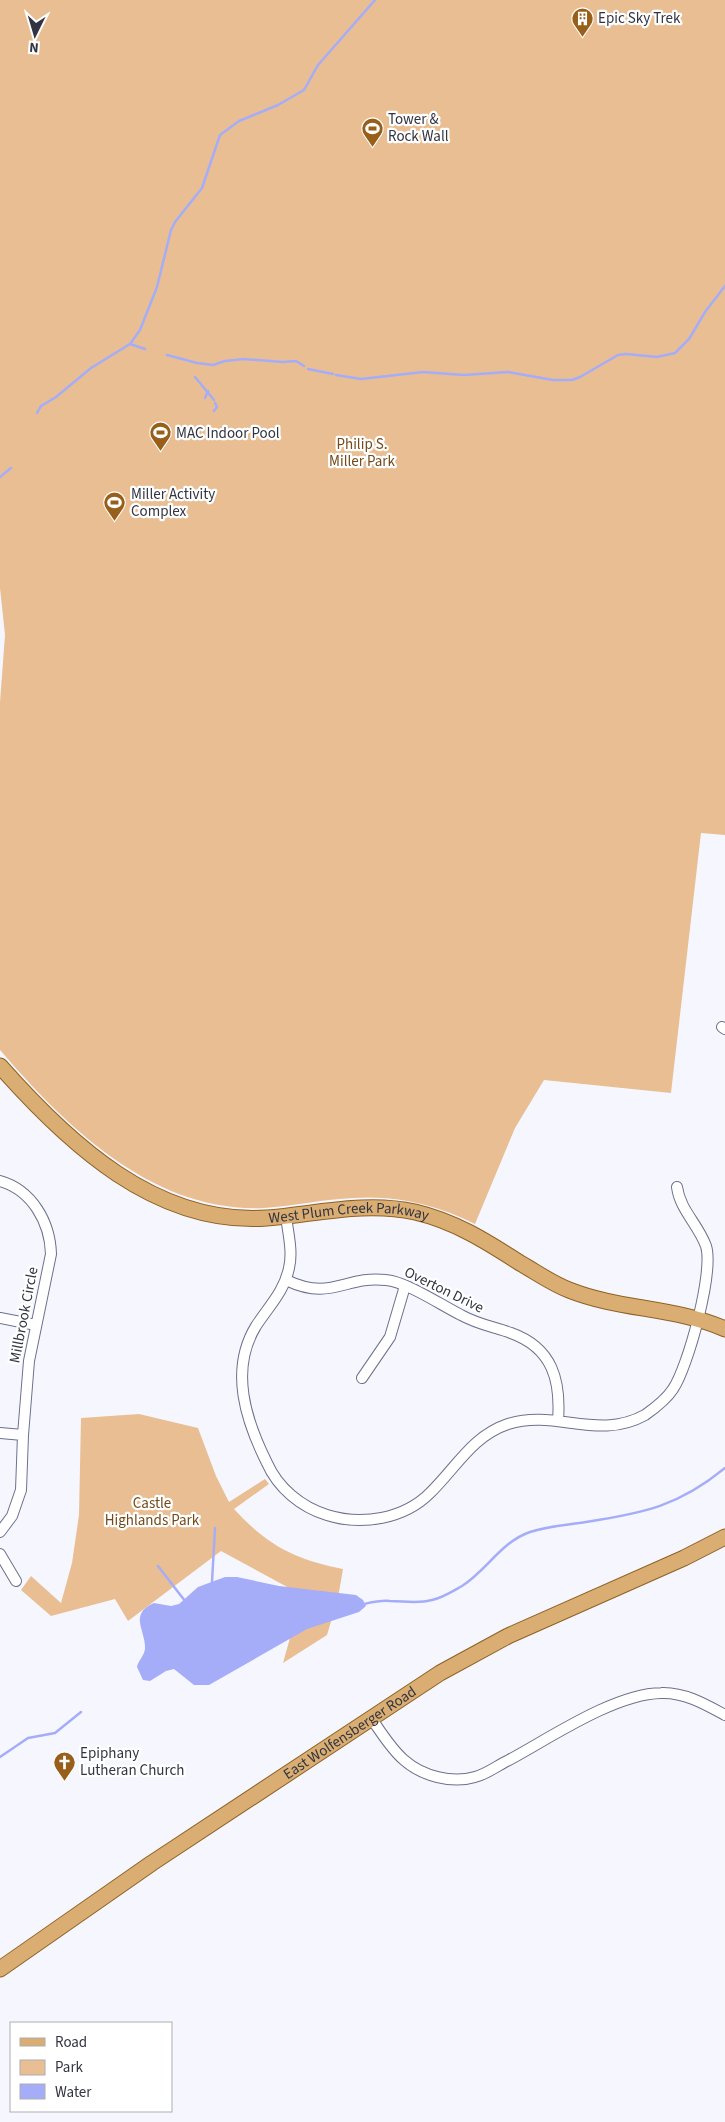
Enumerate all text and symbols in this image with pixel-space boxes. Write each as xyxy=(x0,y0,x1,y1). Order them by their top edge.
building icon: Epic Sky Trek xyxy=(570,6,594,37)
place label: Epic Sky Trek xyxy=(598,8,681,29)
north arrow xyxy=(10,10,60,60)
text: N xyxy=(28,37,39,57)
place label: Tower & Rock Wall xyxy=(388,109,449,147)
sports icon: Tower & Rock Wall xyxy=(360,116,384,147)
sports icon: MAC Indoor Pool xyxy=(148,421,172,452)
place label: MAC Indoor Pool xyxy=(176,423,280,444)
park label: Philip S. Miller Park xyxy=(329,434,396,472)
place label: Miller Activity Complex xyxy=(131,484,215,522)
sports icon: Miller Activity Complex xyxy=(103,491,127,522)
street label: West Plum Creek Parkway xyxy=(267,1197,432,1228)
street label: Overton Drive xyxy=(401,1262,487,1318)
street label: Millbrook Circle xyxy=(4,1265,44,1365)
park label: Castle Highlands Park xyxy=(105,1493,200,1531)
street label: East Wolfensberger Road xyxy=(279,1681,420,1784)
place label: Epiphany Lutheran Church xyxy=(80,1743,185,1781)
church icon: Epiphany Lutheran Church xyxy=(52,1750,76,1781)
legend xyxy=(10,2022,172,2112)
text: Road xyxy=(55,2032,87,2053)
text: Park xyxy=(55,2057,84,2078)
text: Water xyxy=(55,2082,92,2103)

